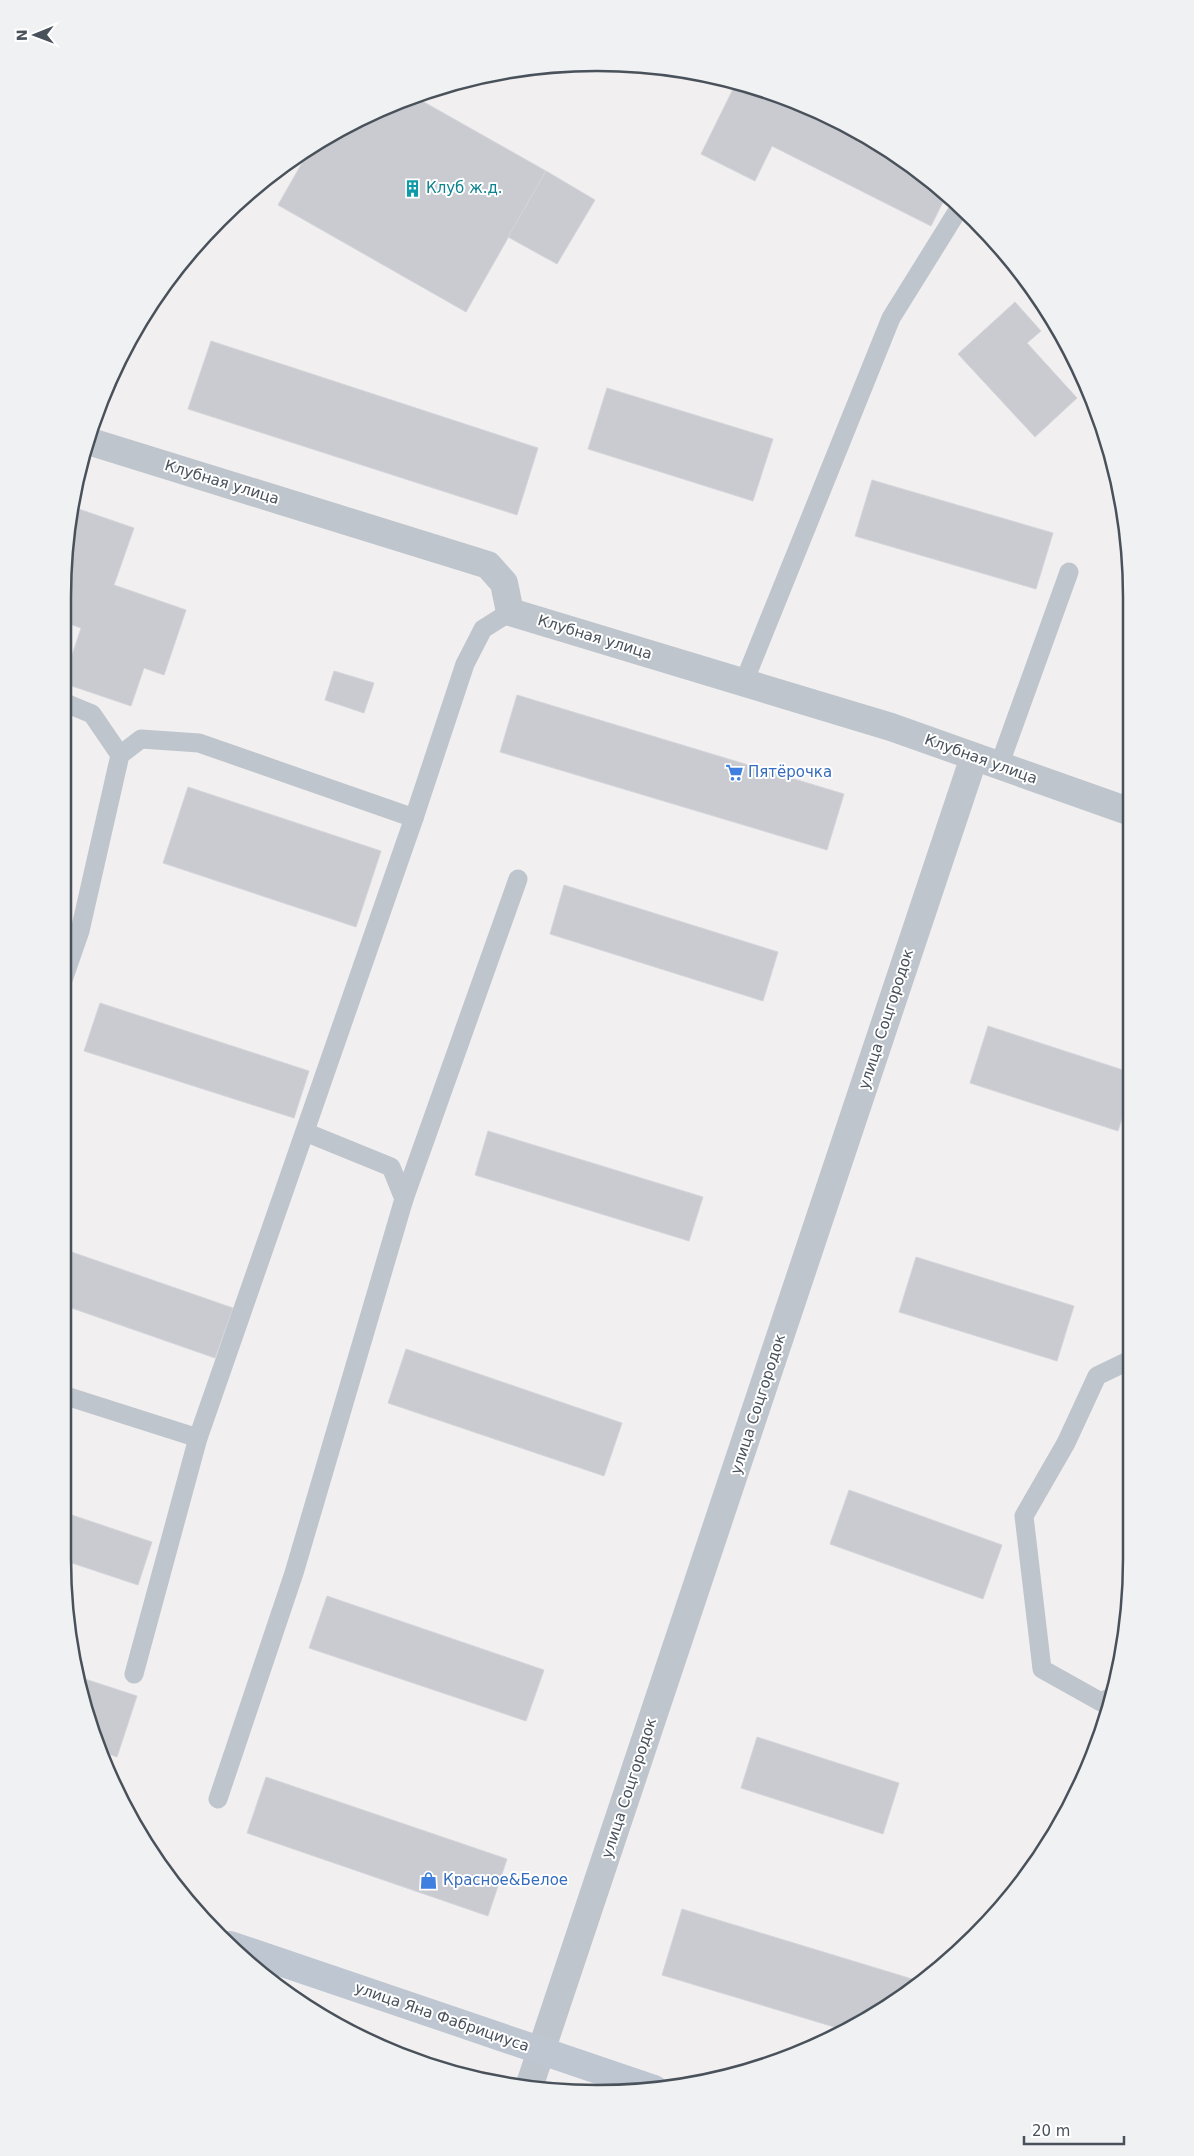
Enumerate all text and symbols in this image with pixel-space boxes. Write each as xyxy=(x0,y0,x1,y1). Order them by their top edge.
north arrow xyxy=(10,10,60,60)
text: N xyxy=(14,29,30,41)
building icon: Клуб ж.д. xyxy=(402,178,422,198)
place label: Клуб ж.д. xyxy=(426,179,503,197)
street label: Клубная улица xyxy=(163,456,281,508)
street label: Клубная улица xyxy=(536,611,654,663)
street label: Клубная улица xyxy=(922,730,1040,788)
supermarket icon: Пятёрочка xyxy=(724,762,744,782)
place label: Пятёрочка xyxy=(748,763,832,781)
street label: улица Соцгородок xyxy=(855,947,917,1091)
street label: улица Соцгородок xyxy=(727,1332,789,1476)
street label: улица Соцгородок xyxy=(598,1716,660,1860)
shop icon: Красное&Белое xyxy=(419,1870,439,1890)
place label: Красное&Белое xyxy=(443,1871,568,1889)
street label: улица Яна Фабрициуса xyxy=(352,1979,532,2055)
scale bar xyxy=(1024,2114,1124,2146)
text: 20 m xyxy=(1032,2122,1070,2140)

